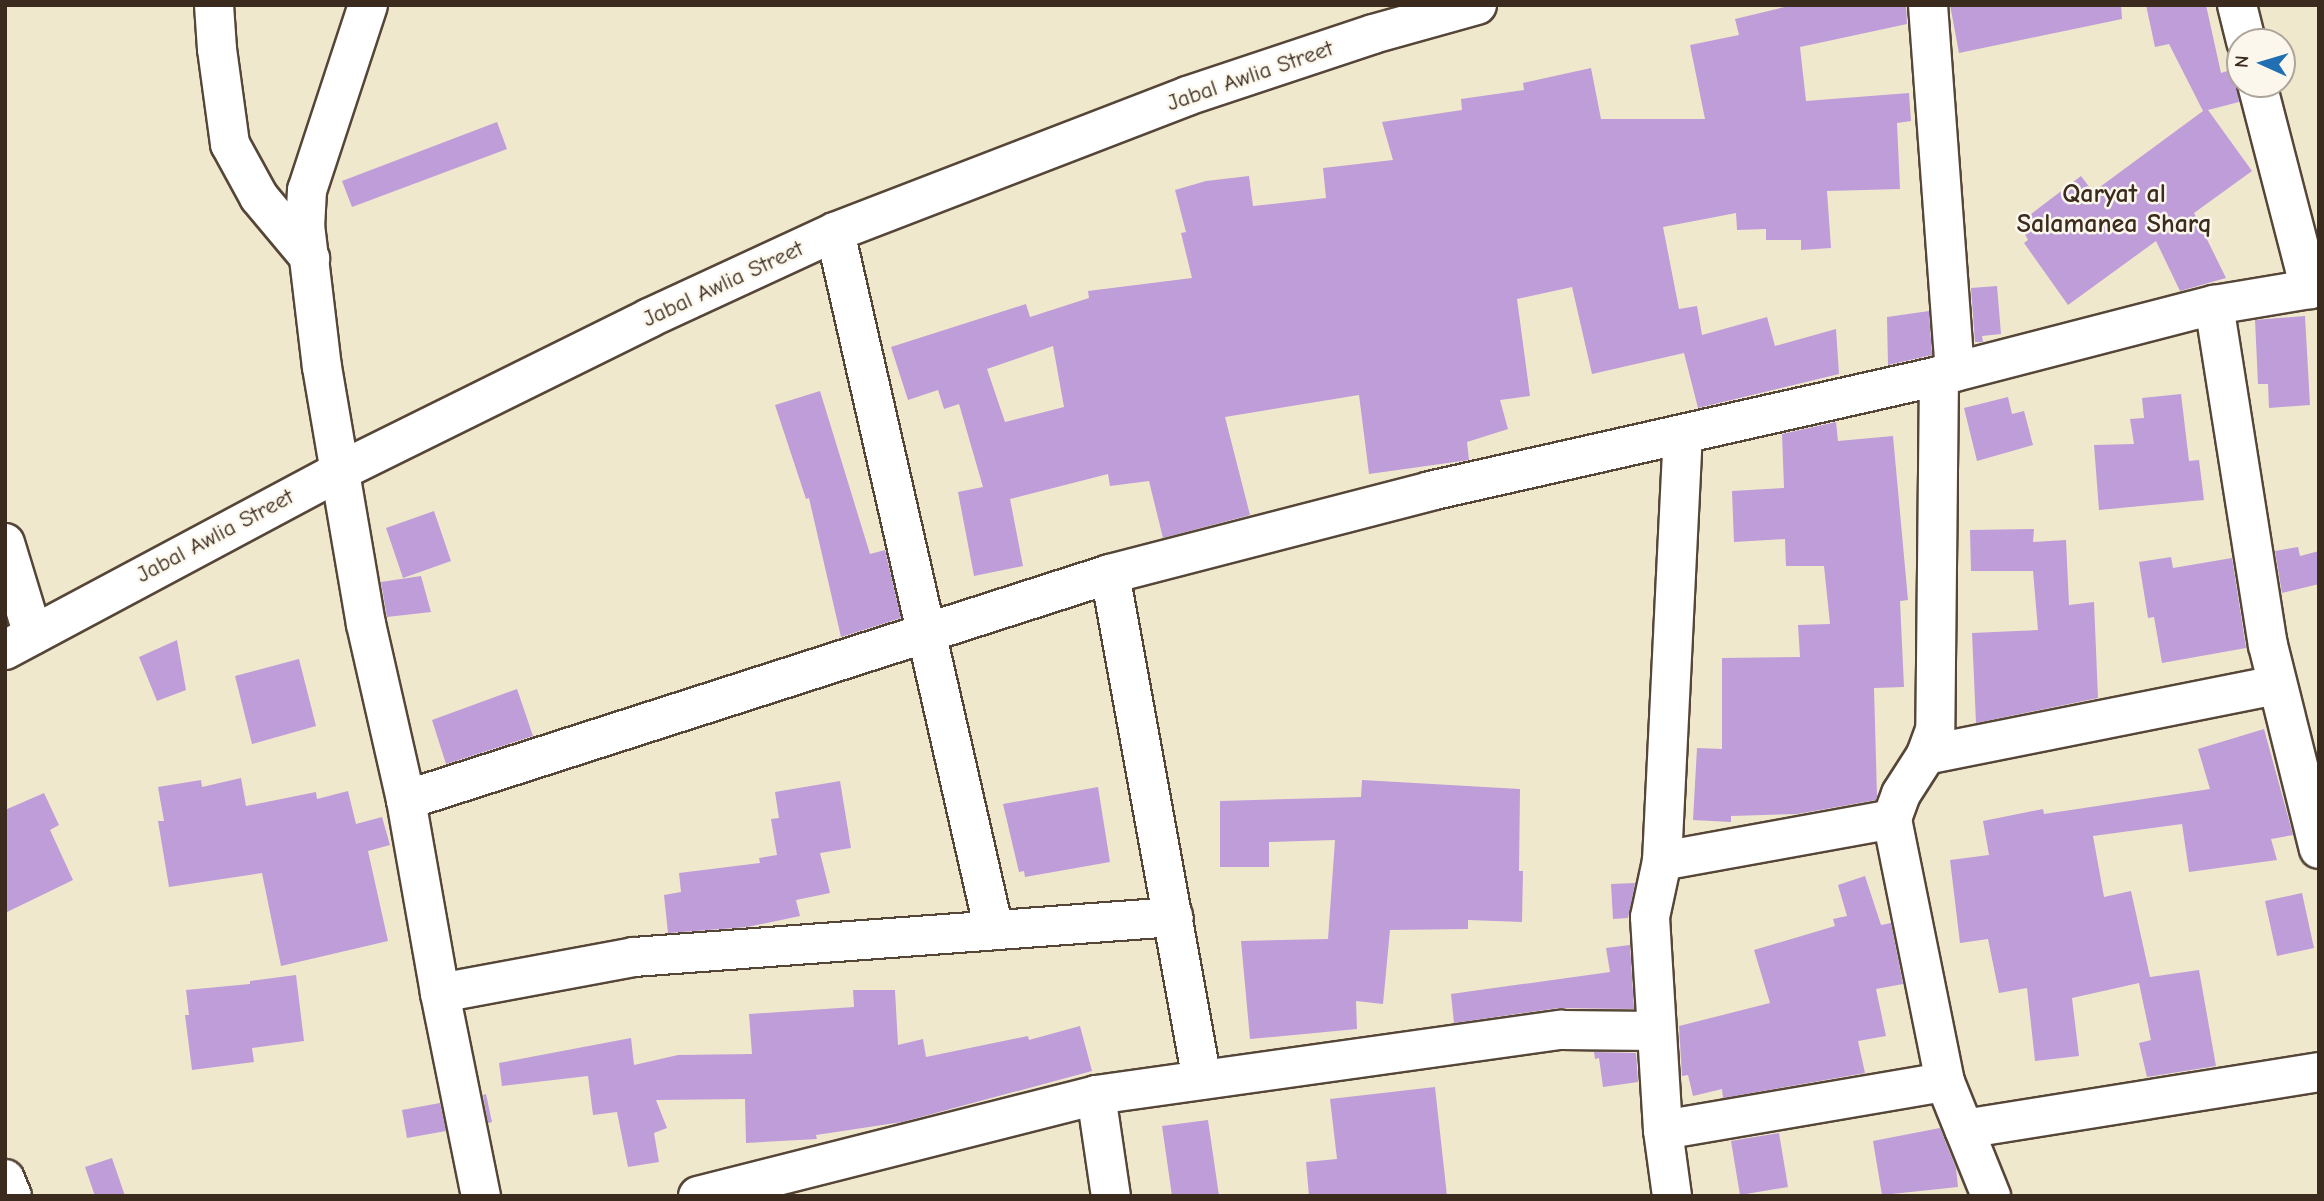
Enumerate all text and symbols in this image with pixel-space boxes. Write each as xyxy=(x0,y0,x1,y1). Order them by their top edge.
north arrow xyxy=(2226,28,2296,98)
street label: Jabal Awlia Street xyxy=(1163,35,1337,117)
text: N xyxy=(2231,55,2253,69)
district label: Qaryat al Salamanea Sharq xyxy=(2017,179,2211,241)
street label: Jabal Awlia Street xyxy=(638,235,808,333)
street label: Jabal Awlia Street xyxy=(132,483,298,589)

